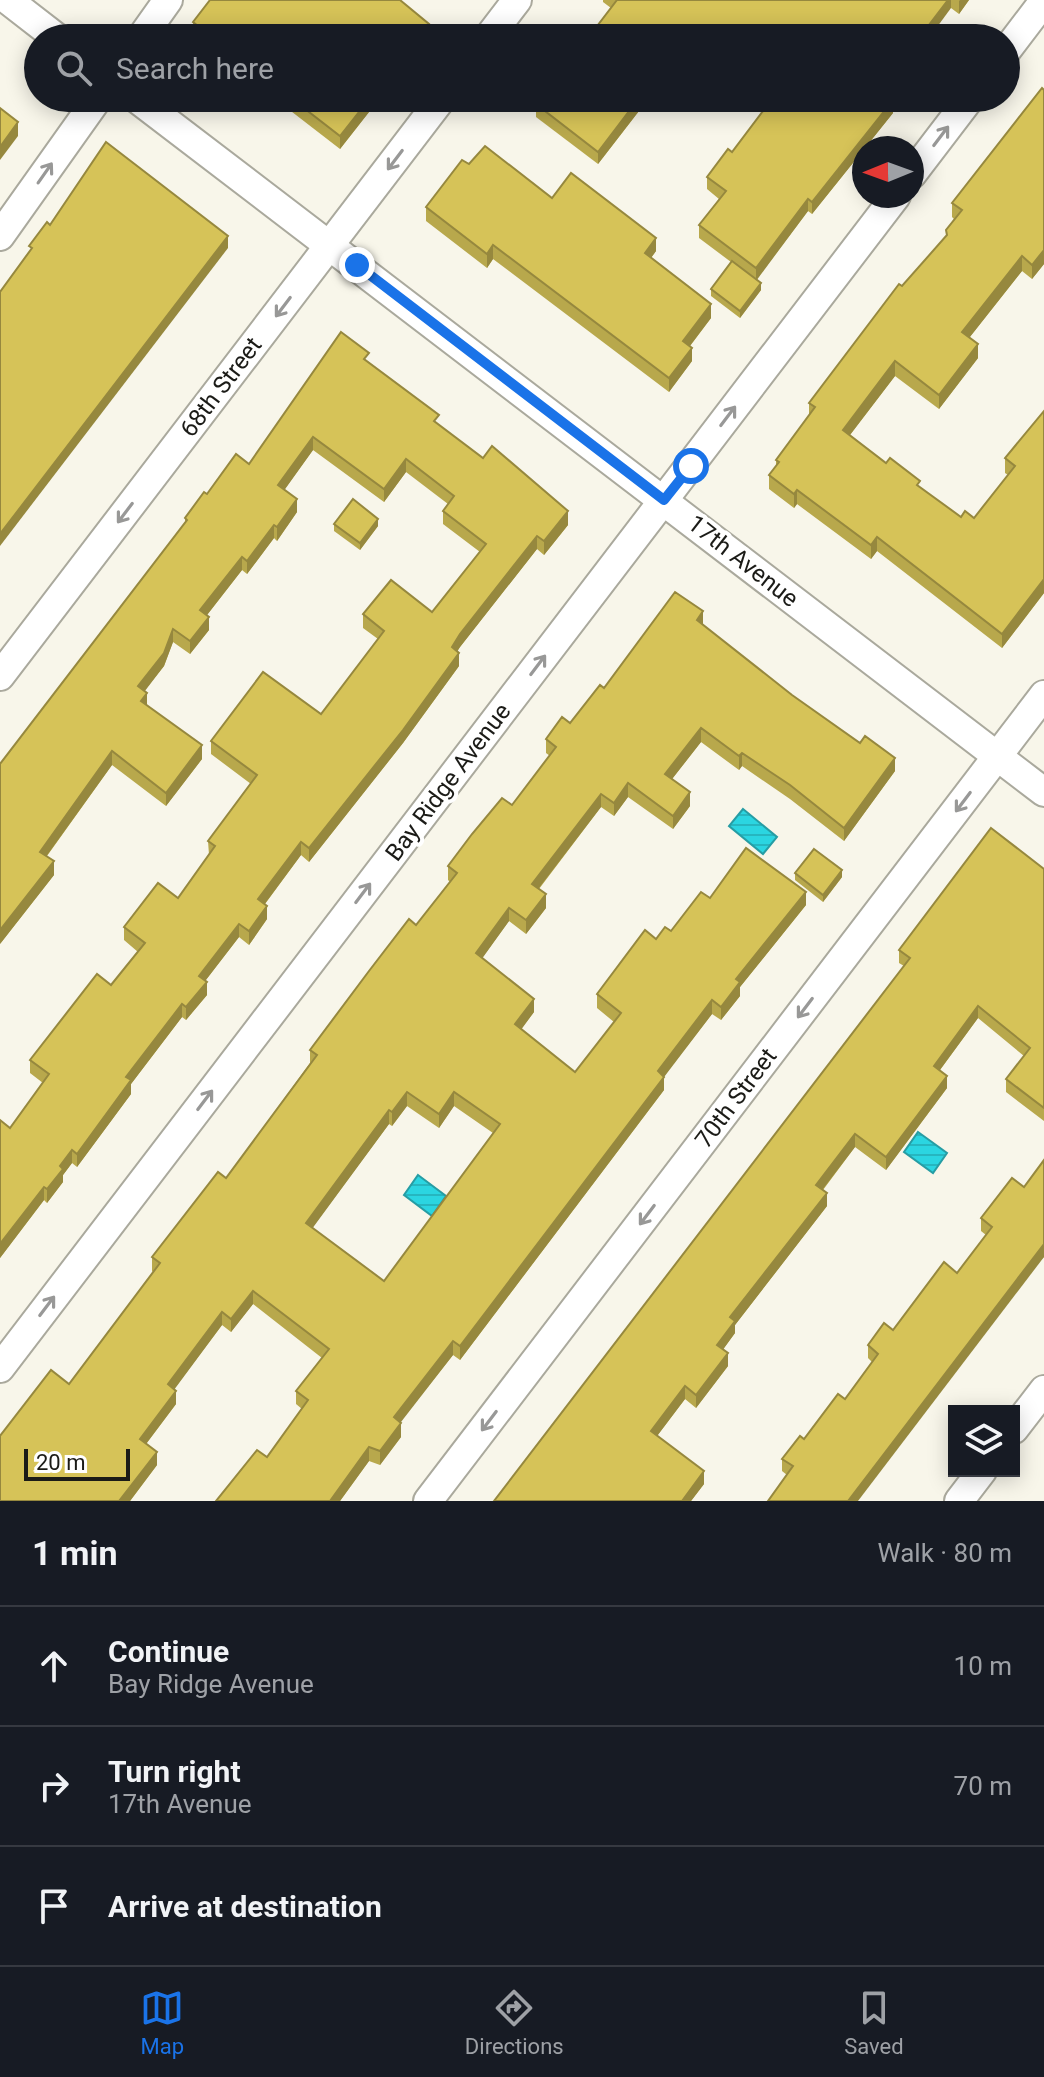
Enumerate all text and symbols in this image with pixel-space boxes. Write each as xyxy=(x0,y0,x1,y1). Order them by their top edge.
search box xyxy=(24,24,1020,112)
icon: search xyxy=(52,46,96,90)
text: Search here xyxy=(116,51,274,86)
one-way arrow xyxy=(933,126,950,147)
north arrow xyxy=(852,136,924,208)
one-way arrow xyxy=(387,149,404,170)
one-way arrow xyxy=(37,162,53,184)
route end xyxy=(339,247,375,283)
one-way arrow xyxy=(275,296,292,317)
street label: 68th Street xyxy=(175,332,268,442)
one-way arrow xyxy=(720,406,737,427)
route start xyxy=(673,448,709,484)
one-way arrow xyxy=(116,502,134,523)
street label: 17th Avenue xyxy=(682,509,804,613)
one-way arrow xyxy=(530,654,547,676)
street label: Bay Ridge Avenue xyxy=(380,698,516,866)
one-way arrow xyxy=(955,791,972,812)
one-way arrow xyxy=(355,883,372,904)
one-way arrow xyxy=(797,997,814,1019)
street label: 70th Street xyxy=(690,1043,783,1153)
one-way arrow xyxy=(197,1090,214,1111)
one-way arrow xyxy=(639,1204,656,1225)
one-way arrow xyxy=(39,1296,56,1317)
map controls xyxy=(948,1405,1020,1477)
button: layers xyxy=(948,1405,1020,1477)
one-way arrow xyxy=(481,1410,498,1432)
scale bar xyxy=(24,1445,130,1481)
text: 20 m xyxy=(36,1450,85,1475)
text: 1 min xyxy=(32,1533,117,1573)
text: Walk · 80 m xyxy=(878,1538,1012,1568)
text: Continue xyxy=(108,1634,229,1669)
icon: ahead xyxy=(32,1644,76,1688)
text: 10 m xyxy=(954,1651,1012,1681)
text: Bay Ridge Avenue xyxy=(108,1669,314,1699)
text: Turn right xyxy=(108,1754,241,1789)
icon: right xyxy=(32,1764,76,1808)
text: 70 m xyxy=(954,1771,1012,1801)
text: 17th Avenue xyxy=(108,1789,252,1819)
icon: arrive xyxy=(32,1884,76,1928)
text: Arrive at destination xyxy=(108,1889,382,1924)
tab: Map xyxy=(140,1986,184,2059)
tab: Directions xyxy=(465,1986,564,2059)
tab: Saved xyxy=(844,1986,904,2059)

